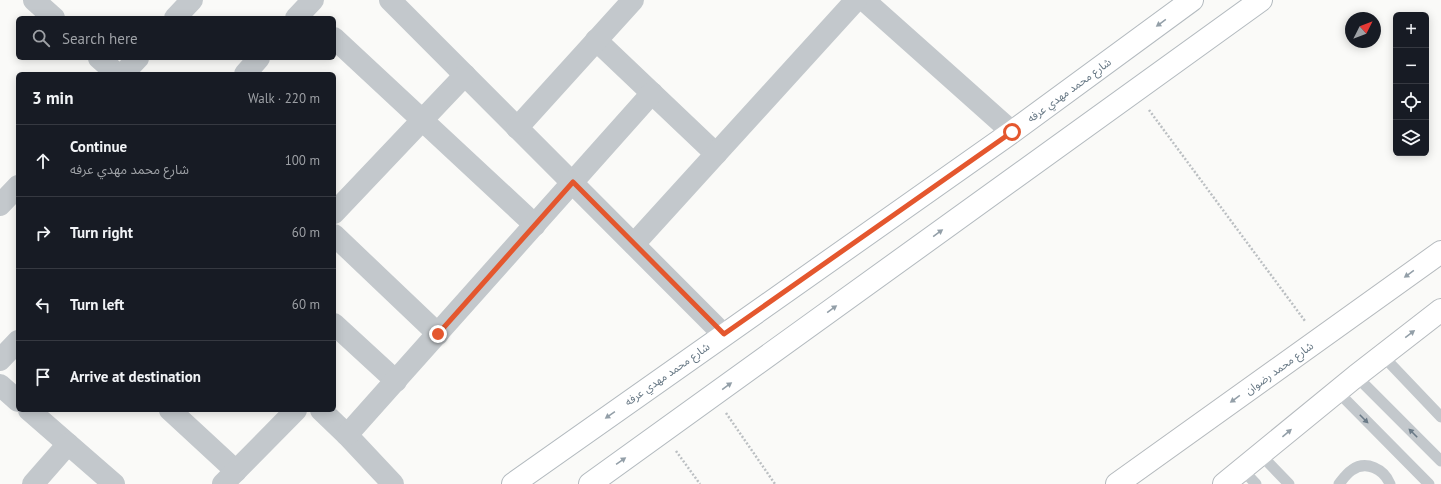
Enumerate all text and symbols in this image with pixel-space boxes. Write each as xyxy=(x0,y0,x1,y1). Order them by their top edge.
north arrow xyxy=(1345,12,1381,48)
map controls xyxy=(1393,12,1429,156)
button: + xyxy=(1393,12,1429,48)
search box xyxy=(16,16,336,60)
one-way arrow xyxy=(1155,19,1166,27)
icon: search xyxy=(30,27,52,49)
text: Search here xyxy=(62,29,138,48)
button: − xyxy=(1393,48,1429,84)
street label: شارع محمد مهدي عرفه xyxy=(1024,55,1116,127)
button: locate xyxy=(1393,84,1429,120)
text: 3 min xyxy=(32,87,73,109)
text: Walk · 220 m xyxy=(248,90,320,107)
button: layers xyxy=(1393,120,1429,156)
route start xyxy=(1003,123,1021,141)
text: Continue xyxy=(70,137,127,156)
icon: ahead xyxy=(32,150,54,172)
text: 100 m xyxy=(285,152,320,169)
text: شارع محمد مهدي عرفه xyxy=(70,161,189,178)
icon: right xyxy=(32,222,54,244)
text: Turn right xyxy=(70,223,133,242)
text: 60 m xyxy=(292,224,320,241)
one-way arrow xyxy=(932,229,943,237)
one-way arrow xyxy=(1404,270,1415,279)
icon: left xyxy=(32,294,54,316)
text: Turn left xyxy=(70,295,124,314)
text: 60 m xyxy=(292,296,320,313)
one-way arrow xyxy=(827,305,838,314)
route end xyxy=(429,325,447,343)
one-way arrow xyxy=(1404,330,1415,338)
street label: شارع محمد رضوان xyxy=(1242,338,1317,398)
street label: شارع محمد مهدي عرفه xyxy=(622,339,714,411)
icon: arrive xyxy=(32,366,54,388)
text: Arrive at destination xyxy=(70,367,201,386)
one-way arrow xyxy=(722,382,732,390)
one-way arrow xyxy=(1230,395,1241,403)
one-way arrow xyxy=(605,411,615,419)
one-way arrow xyxy=(1359,414,1369,424)
one-way arrow xyxy=(1408,428,1418,438)
one-way arrow xyxy=(1282,429,1292,438)
one-way arrow xyxy=(616,457,627,465)

